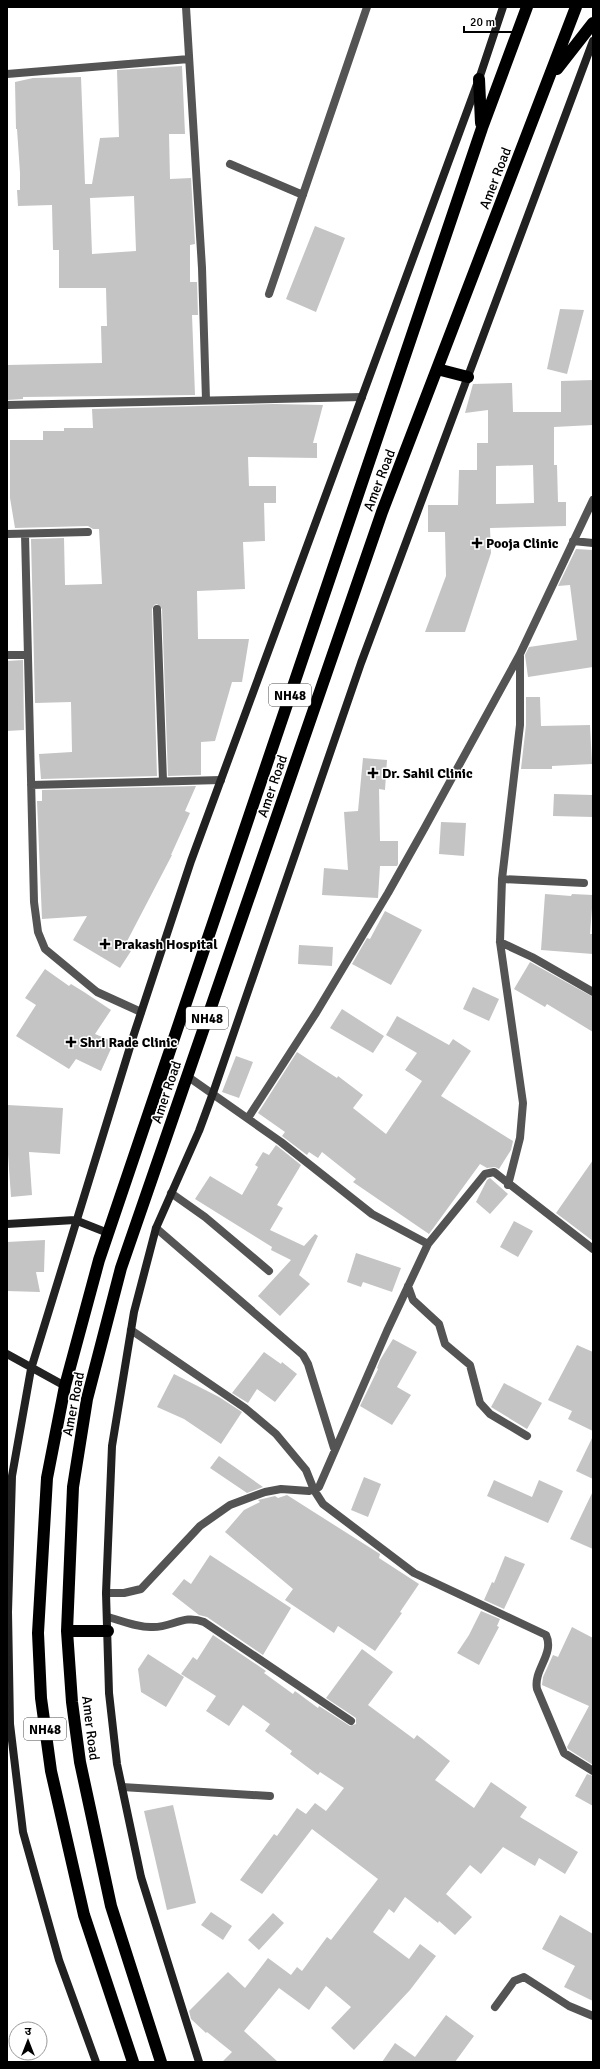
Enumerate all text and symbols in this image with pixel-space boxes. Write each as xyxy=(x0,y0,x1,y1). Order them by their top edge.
scale bar xyxy=(464,8,520,34)
text: 20 m xyxy=(470,15,495,30)
street label: Amer Road xyxy=(476,145,515,212)
street label: Amer Road xyxy=(360,447,399,514)
place label: Pooja Clinic xyxy=(486,535,559,552)
marker: Pooja Clinic xyxy=(471,537,483,549)
road number: NH48 xyxy=(269,684,311,706)
street label: Amer Road xyxy=(254,753,291,820)
place label: Dr. Sahil Clinic xyxy=(382,765,473,782)
marker: Dr. Sahil Clinic xyxy=(367,767,379,779)
place label: Prakash Hospital xyxy=(114,936,218,953)
marker: Prakash Hospital xyxy=(99,938,111,950)
road number: NH48 xyxy=(186,1007,228,1029)
place label: Shri Rade Clinic xyxy=(80,1034,177,1051)
marker: Shri Rade Clinic xyxy=(65,1036,77,1048)
street label: Amer Road xyxy=(148,1059,185,1126)
street label: Amer Road xyxy=(59,1371,88,1438)
street label: Amer Road xyxy=(78,1695,103,1761)
road number: NH48 xyxy=(24,1718,66,1740)
north arrow xyxy=(8,2021,48,2061)
text: उ xyxy=(25,2025,32,2038)

